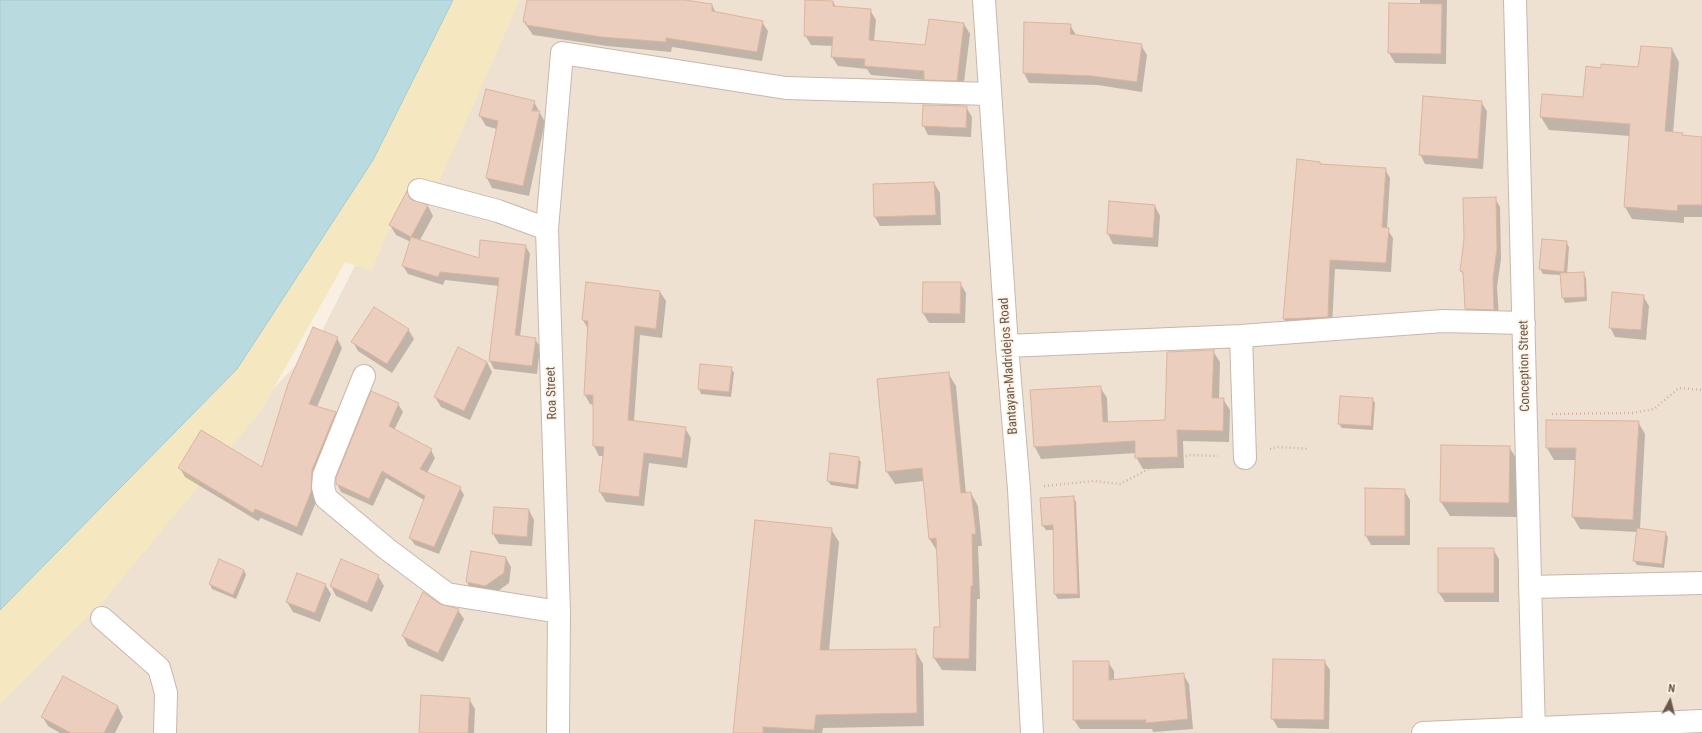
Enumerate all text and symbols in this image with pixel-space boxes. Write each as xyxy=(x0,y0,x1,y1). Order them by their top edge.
street label: Bantayan-Madridejos Road xyxy=(996,297,1022,435)
street label: Conception Street xyxy=(1516,320,1534,412)
street label: Roa Street xyxy=(543,366,561,420)
north arrow xyxy=(1650,681,1690,721)
text: N xyxy=(1667,682,1676,695)

